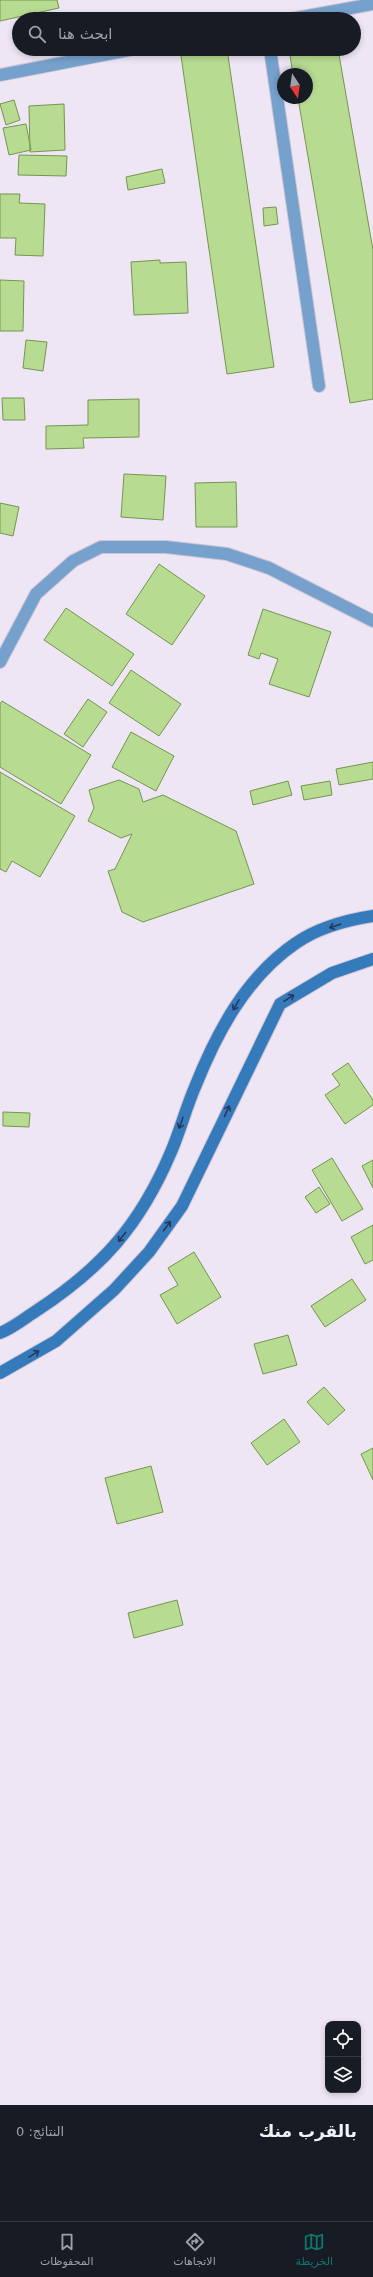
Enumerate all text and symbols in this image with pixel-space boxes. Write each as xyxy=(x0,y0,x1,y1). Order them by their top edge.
search box xyxy=(12,12,361,56)
icon: search xyxy=(26,23,48,45)
text: ابحث هنا xyxy=(58,25,113,43)
north arrow xyxy=(277,68,313,104)
one-way arrow xyxy=(330,922,342,930)
one-way arrow xyxy=(283,994,294,1002)
one-way arrow xyxy=(231,999,239,1011)
one-way arrow xyxy=(224,1106,231,1118)
one-way arrow xyxy=(177,1116,184,1129)
one-way arrow xyxy=(163,1221,171,1232)
one-way arrow xyxy=(117,1232,126,1243)
one-way arrow xyxy=(28,1350,39,1358)
map controls xyxy=(325,2021,361,2093)
button: locate xyxy=(325,2021,361,2057)
button: layers xyxy=(325,2057,361,2093)
text: بالقرب منك xyxy=(259,2121,357,2141)
text: النتائج: 0 xyxy=(16,2124,64,2139)
tab: المحفوظات xyxy=(40,2231,94,2268)
tab: الاتجاهات xyxy=(173,2231,216,2268)
tab: الخريطة xyxy=(296,2231,333,2268)

